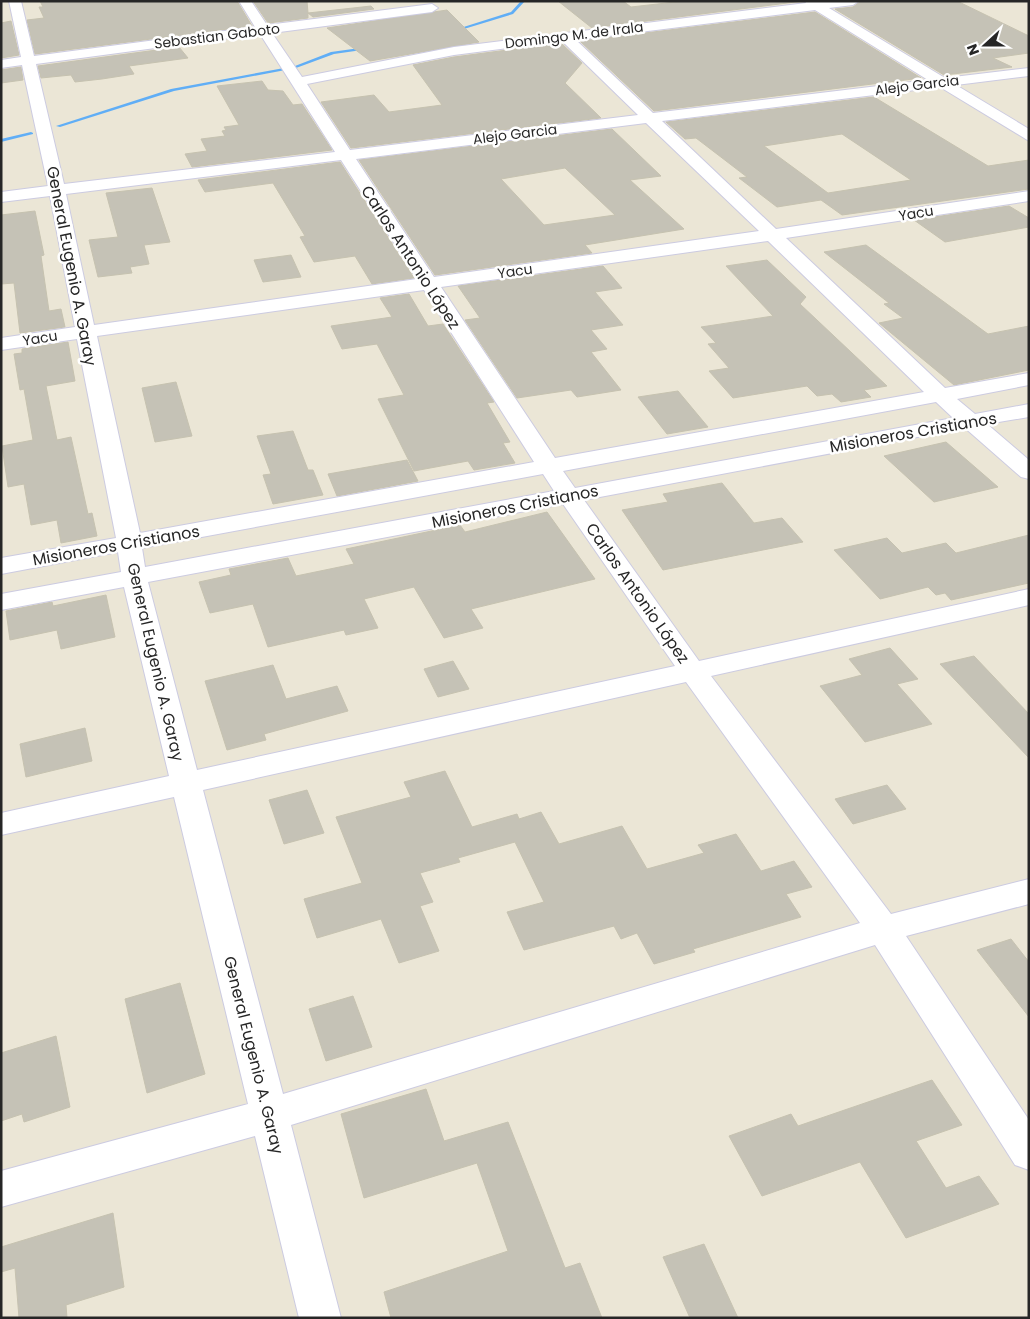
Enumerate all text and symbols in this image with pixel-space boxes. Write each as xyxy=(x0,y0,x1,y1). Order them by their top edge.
street label: Domingo M. de Irala xyxy=(504,17,644,53)
street label: Sebastian Gaboto xyxy=(153,18,281,54)
north arrow xyxy=(960,20,1010,70)
text: N xyxy=(962,41,984,58)
street label: Alejo Garcia xyxy=(874,70,960,100)
street label: Alejo Garcia xyxy=(472,119,558,149)
street label: General Eugenio A. Garay xyxy=(41,164,102,368)
street label: Carlos Antonio López xyxy=(355,181,466,334)
street label: Yacu xyxy=(897,200,935,226)
street label: Yacu xyxy=(496,259,534,283)
street label: Yacu xyxy=(21,325,59,351)
street label: Misioneros Cristianos xyxy=(828,406,998,459)
street label: Misioneros Cristianos xyxy=(430,479,600,534)
street label: Carlos Antonio López xyxy=(580,518,695,668)
street label: Misioneros Cristianos xyxy=(31,519,201,572)
street label: General Eugenio A. Garay xyxy=(121,561,190,764)
street label: General Eugenio A. Garay xyxy=(218,954,289,1156)

